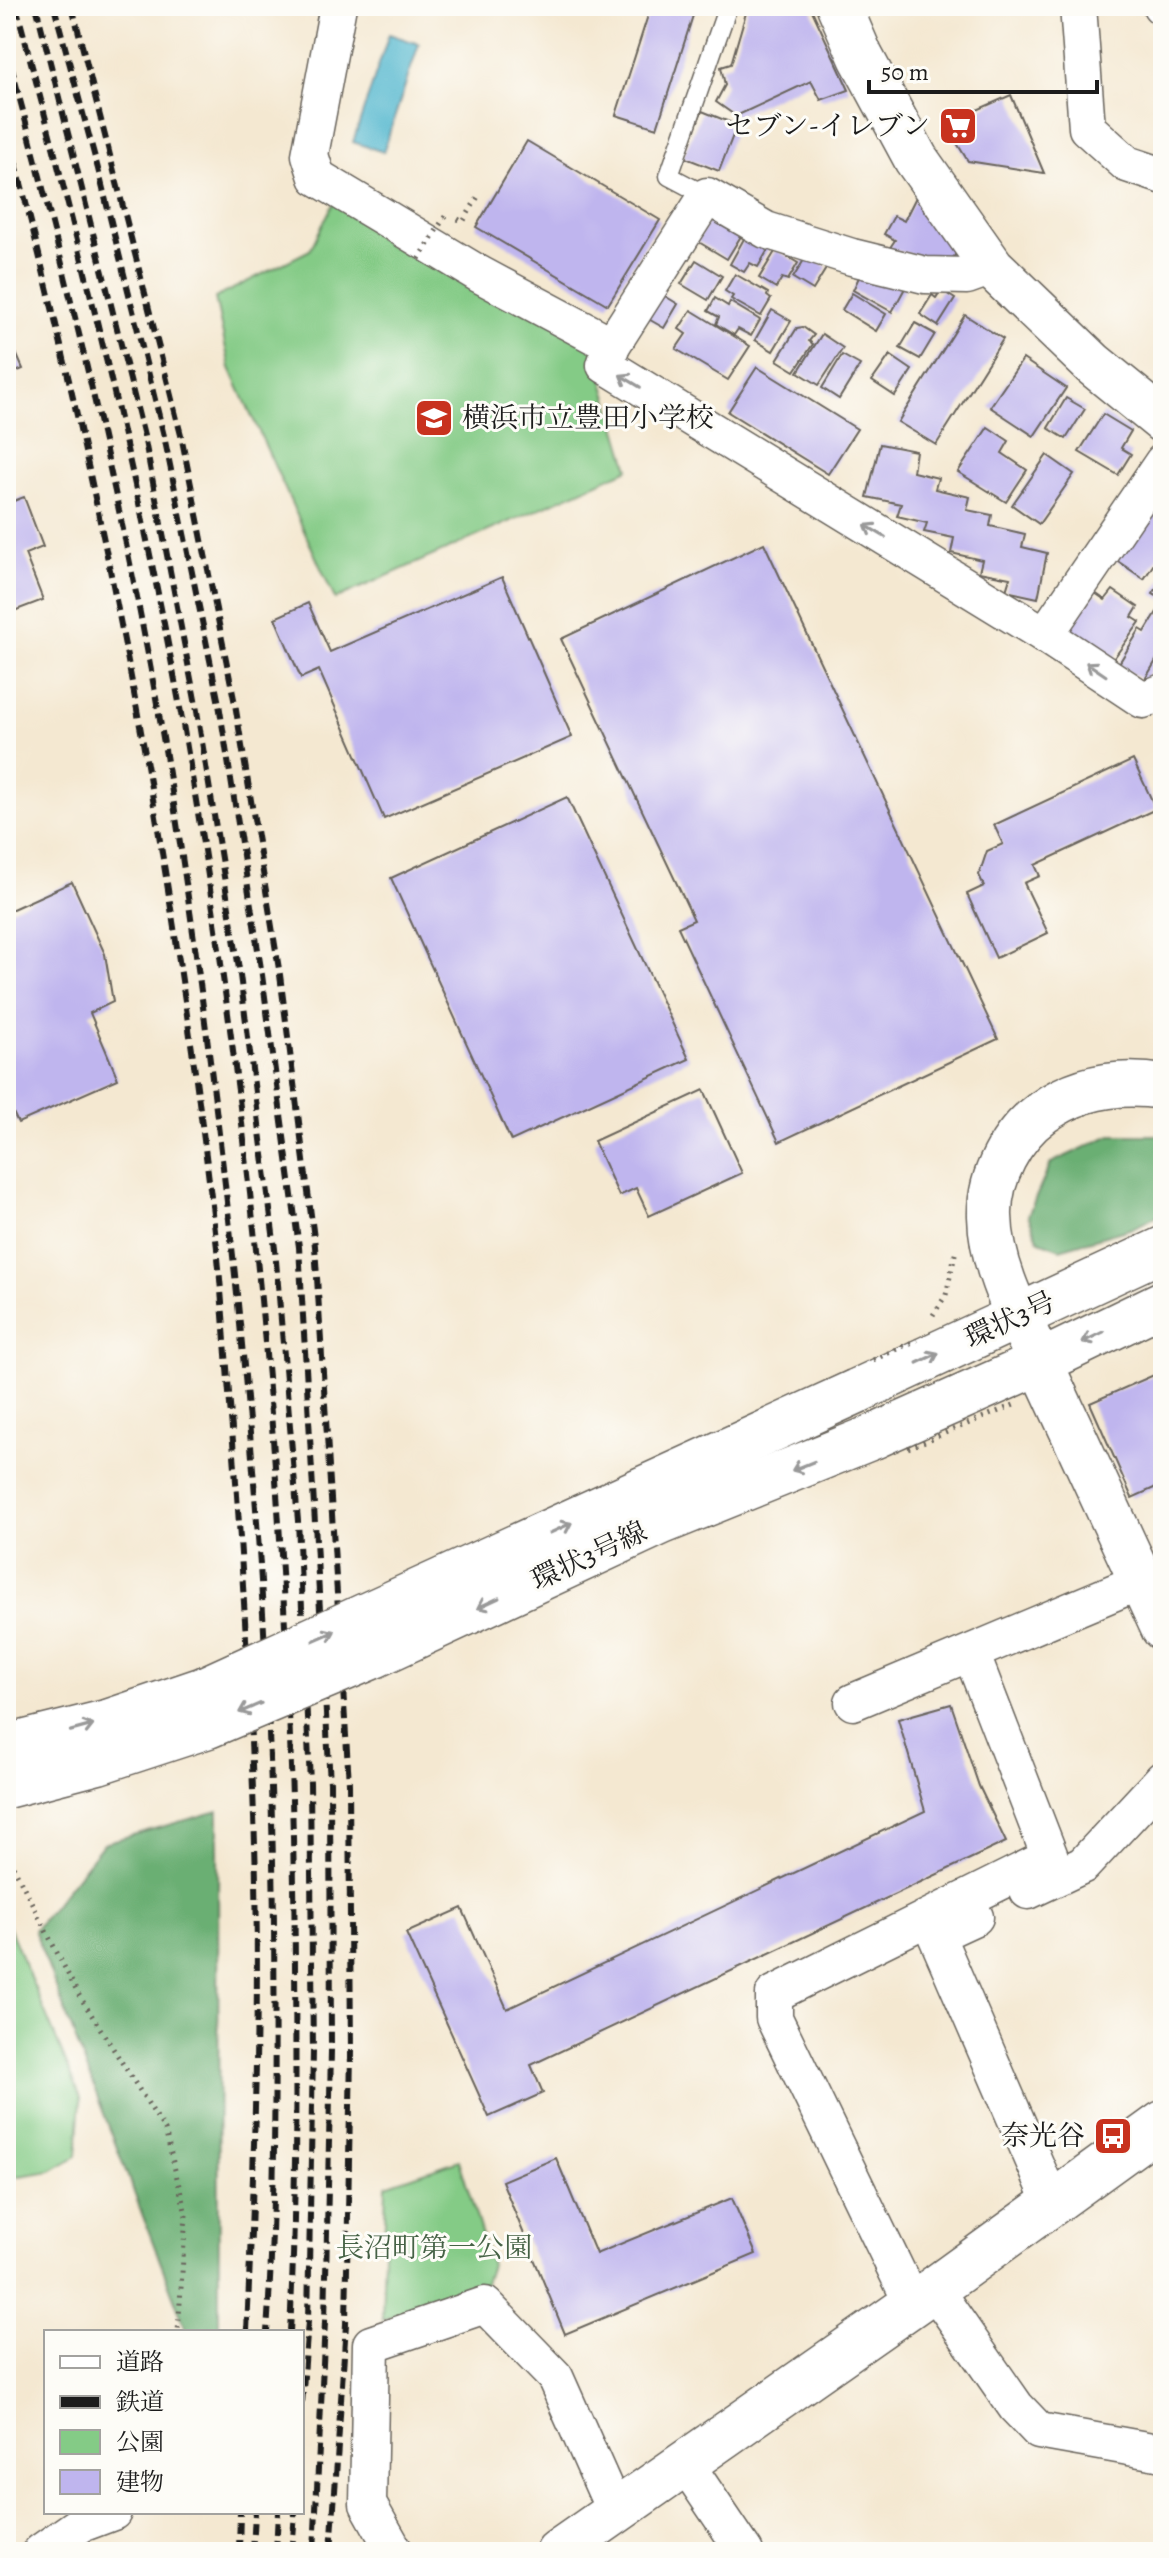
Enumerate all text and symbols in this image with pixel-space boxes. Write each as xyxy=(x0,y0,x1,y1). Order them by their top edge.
scale bar xyxy=(869,44,1097,94)
text: 50 m xyxy=(881,56,929,88)
supermarket icon: セブン-イレブン xyxy=(937,105,979,147)
place label: セブン-イレブン xyxy=(726,107,930,145)
one-way arrow xyxy=(619,372,642,388)
school or university icon: 横浜市立豊田小学校 xyxy=(413,397,455,439)
place label: 横浜市立豊田小学校 xyxy=(462,399,714,437)
one-way arrow xyxy=(864,523,887,539)
one-way arrow xyxy=(1085,660,1108,676)
street label: 環状3号 xyxy=(959,1283,1061,1357)
one-way arrow xyxy=(1081,1330,1105,1345)
one-way arrow xyxy=(915,1350,939,1365)
one-way arrow xyxy=(791,1459,816,1474)
street label: 環状3号線 xyxy=(525,1513,653,1599)
one-way arrow xyxy=(549,1520,573,1535)
one-way arrow xyxy=(476,1596,500,1611)
one-way arrow xyxy=(312,1628,336,1643)
one-way arrow xyxy=(238,1702,263,1717)
one-way arrow xyxy=(68,1720,94,1735)
bus stop icon: 奈光谷 xyxy=(1092,2115,1134,2157)
place label: 奈光谷 xyxy=(1001,2117,1085,2155)
park label: 長沼町第一公園 xyxy=(336,2229,532,2267)
legend xyxy=(44,2330,304,2514)
text: 道路 xyxy=(116,2346,164,2378)
text: 鉄道 xyxy=(116,2386,164,2418)
text: 公園 xyxy=(116,2426,164,2458)
text: 建物 xyxy=(116,2466,164,2498)

